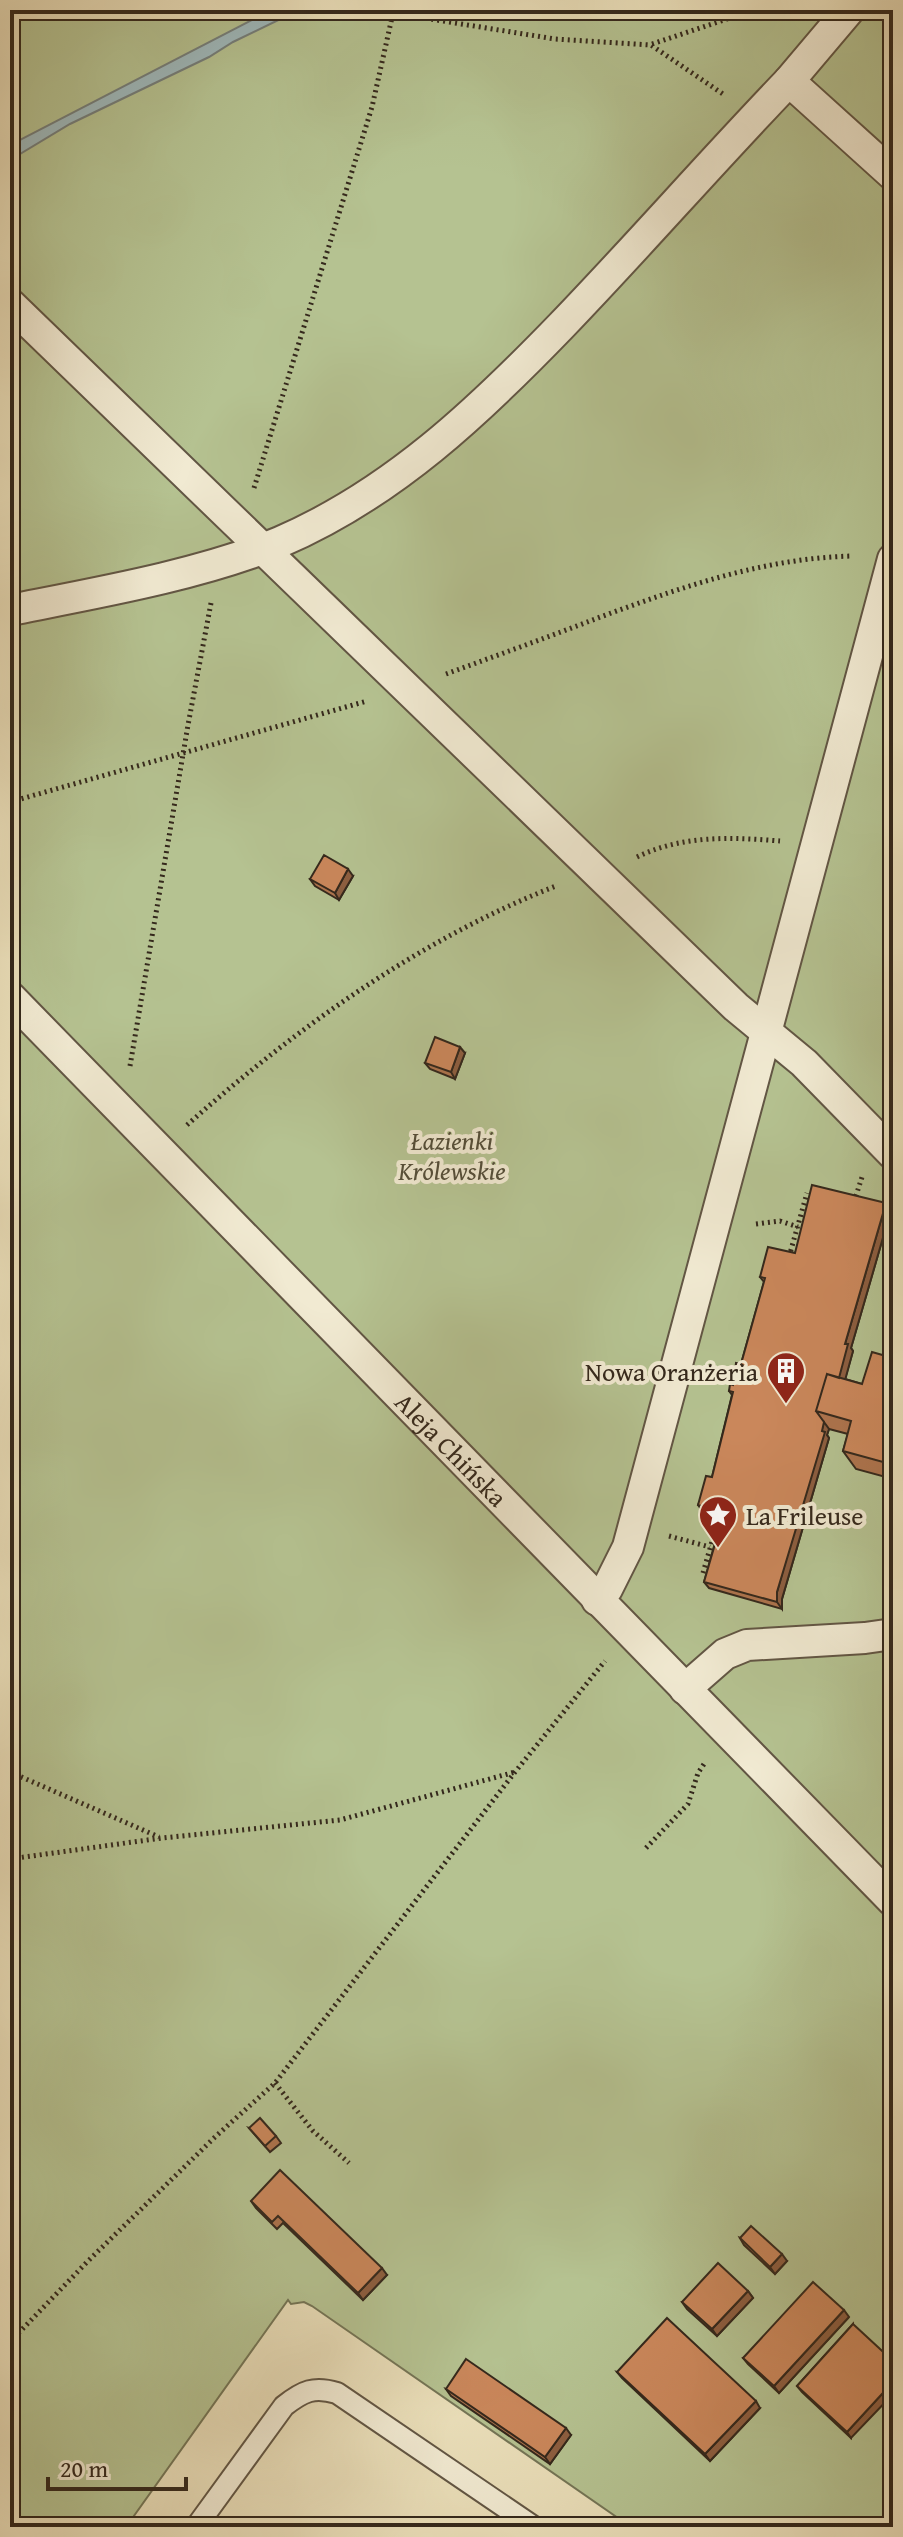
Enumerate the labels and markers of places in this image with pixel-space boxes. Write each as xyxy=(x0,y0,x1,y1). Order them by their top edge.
building icon: Nowa Oranżeria xyxy=(765,1350,807,1405)
place label: Nowa Oranżeria xyxy=(585,1352,759,1391)
place icon: La Frileuse xyxy=(697,1494,739,1549)
place label: La Frileuse xyxy=(746,1496,863,1535)

